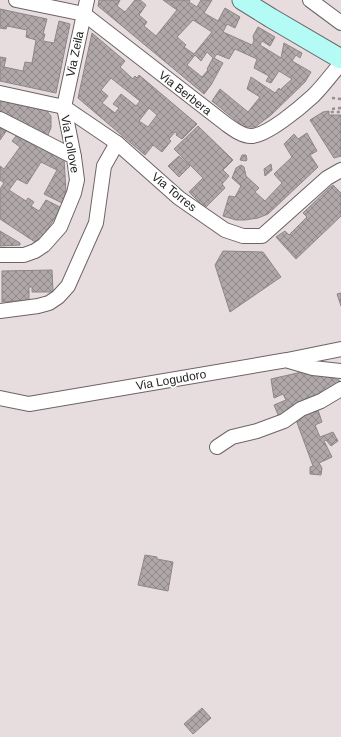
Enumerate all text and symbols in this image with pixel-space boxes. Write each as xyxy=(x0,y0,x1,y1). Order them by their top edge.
street label: Via Zeila xyxy=(63,30,87,78)
street label: Via Berbera xyxy=(156,68,214,118)
street label: Via Lollove xyxy=(58,114,82,174)
street label: Via Torres xyxy=(149,170,199,214)
street label: Via Logudoro xyxy=(135,367,208,393)

